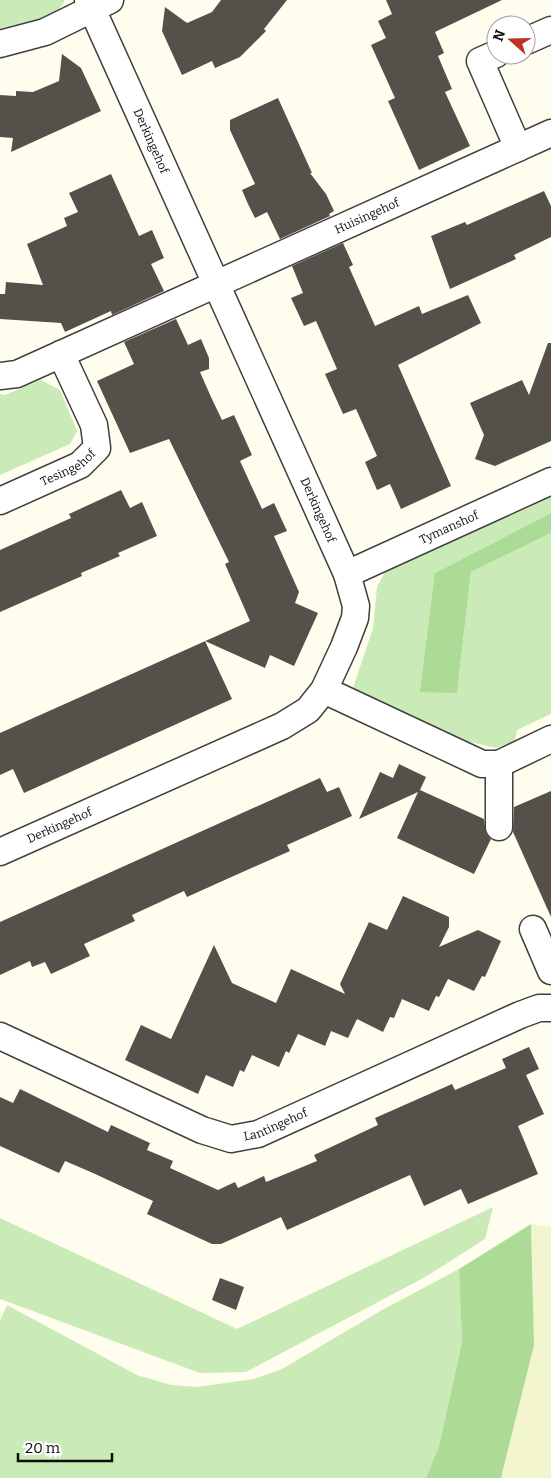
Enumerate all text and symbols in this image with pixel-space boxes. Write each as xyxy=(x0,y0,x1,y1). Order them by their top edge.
north arrow xyxy=(486,15,536,65)
text: N xyxy=(489,28,509,44)
street label: Derkingehof xyxy=(130,106,172,176)
street label: Huisingehof xyxy=(332,195,402,237)
street label: Tesingehof xyxy=(38,446,99,489)
street label: Derkingehof xyxy=(297,475,339,545)
street label: Tymanshof xyxy=(417,508,481,547)
street label: Derkingehof xyxy=(25,805,95,846)
street label: Lantingehof xyxy=(242,1105,310,1144)
scale bar xyxy=(18,1430,111,1462)
text: 20 m xyxy=(25,1439,61,1457)

